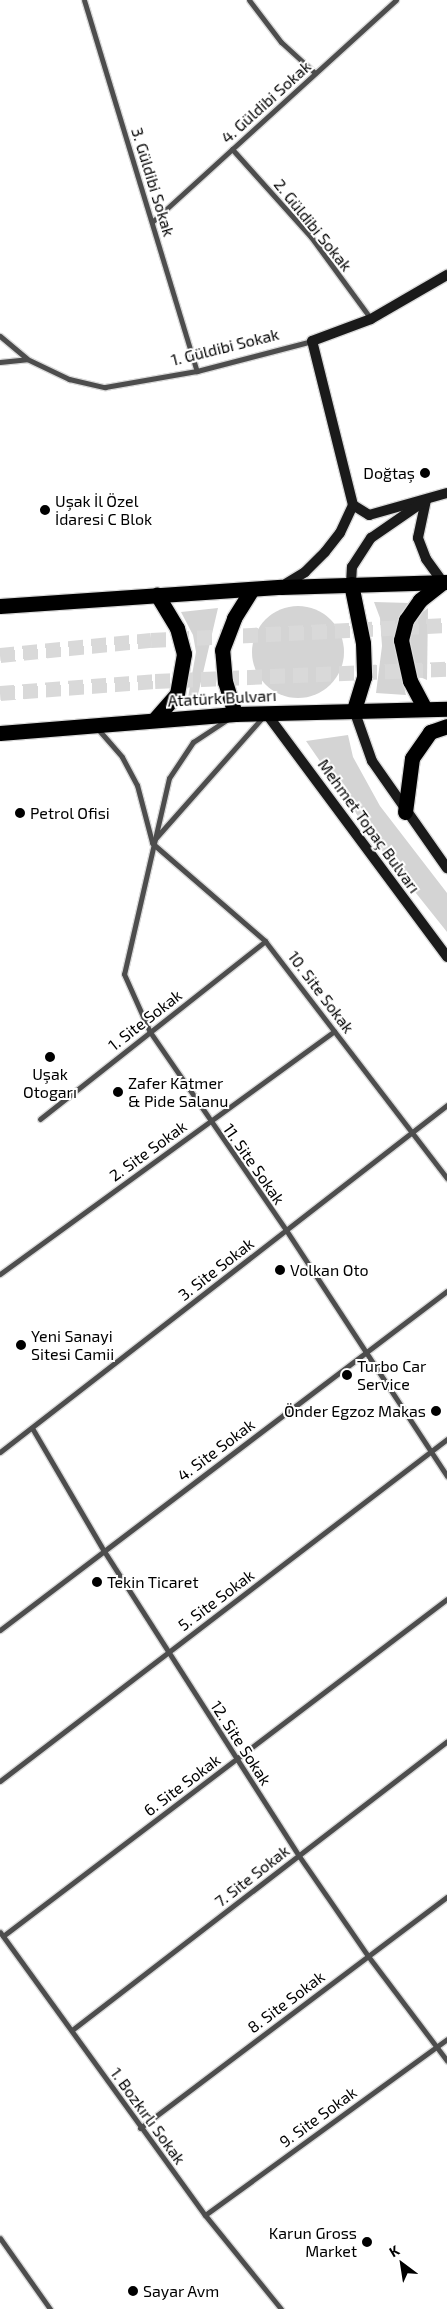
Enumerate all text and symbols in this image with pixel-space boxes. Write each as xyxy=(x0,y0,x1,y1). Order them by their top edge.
street label: 4. Güldibi Sokak xyxy=(217,57,315,147)
street label: 3. Güldibi Sokak xyxy=(127,125,179,239)
street label: 2. Güldibi Sokak xyxy=(270,175,356,275)
street label: 1. Güldibi Sokak xyxy=(169,324,281,370)
place label: Doğtaş xyxy=(363,463,415,483)
marker: Doğtaş xyxy=(419,467,431,479)
place label: Uşak İl Özel İdaresi C Blok xyxy=(55,491,152,529)
marker: Uşak İl Özel İdaresi C Blok xyxy=(39,504,51,516)
street label: Atatürk Bulvarı xyxy=(167,686,277,710)
street label: Mehmet Topaç Bulvarı xyxy=(314,755,424,897)
place label: Petrol Ofisi xyxy=(30,803,110,823)
marker: Petrol Ofisi xyxy=(14,807,26,819)
street label: 10. Site Sokak xyxy=(284,947,358,1037)
street label: 1. Site Sokak xyxy=(104,985,186,1055)
marker: Uşak Otogarı xyxy=(44,1051,56,1063)
place label: Uşak Otogarı xyxy=(23,1064,77,1102)
place label: Zafer Katmer & Pide Salanu xyxy=(128,1073,228,1111)
marker: Zafer Katmer & Pide Salanu xyxy=(112,1086,124,1098)
street label: 2. Site Sokak xyxy=(106,1117,190,1185)
street label: 11. Site Sokak xyxy=(219,1120,289,1208)
street label: 3. Site Sokak xyxy=(174,1234,258,1304)
place label: Volkan Oto xyxy=(290,1260,369,1280)
marker: Volkan Oto xyxy=(274,1264,286,1276)
place label: Yeni Sanayi Sitesi Camii xyxy=(31,1326,114,1364)
marker: Yeni Sanayi Sitesi Camii xyxy=(15,1339,27,1351)
place label: Turbo Car Service xyxy=(357,1356,427,1394)
marker: Turbo Car Service xyxy=(341,1369,353,1381)
place label: Önder Egzoz Makas xyxy=(284,1401,426,1421)
marker: Önder Egzoz Makas xyxy=(430,1405,442,1417)
street label: 4. Site Sokak xyxy=(174,1415,258,1485)
street label: 5. Site Sokak xyxy=(174,1565,258,1635)
place label: Tekin Ticaret xyxy=(107,1572,199,1592)
marker: Tekin Ticaret xyxy=(91,1576,103,1588)
street label: 12. Site Sokak xyxy=(207,1697,275,1789)
street label: 6. Site Sokak xyxy=(140,1750,224,1820)
street label: 7. Site Sokak xyxy=(211,1841,293,1911)
street label: 8. Site Sokak xyxy=(244,1967,328,2037)
street label: 1. Bozkırlı Sokak xyxy=(107,2064,189,2168)
street label: 9. Site Sokak xyxy=(276,2083,360,2151)
place label: Karun Gross Market xyxy=(269,2223,357,2261)
marker: Karun Gross Market xyxy=(361,2236,373,2248)
north arrow xyxy=(377,2239,427,2289)
text: K xyxy=(386,2241,402,2260)
place label: Sayar Avm xyxy=(143,2281,220,2301)
marker: Sayar Avm xyxy=(127,2285,139,2297)

